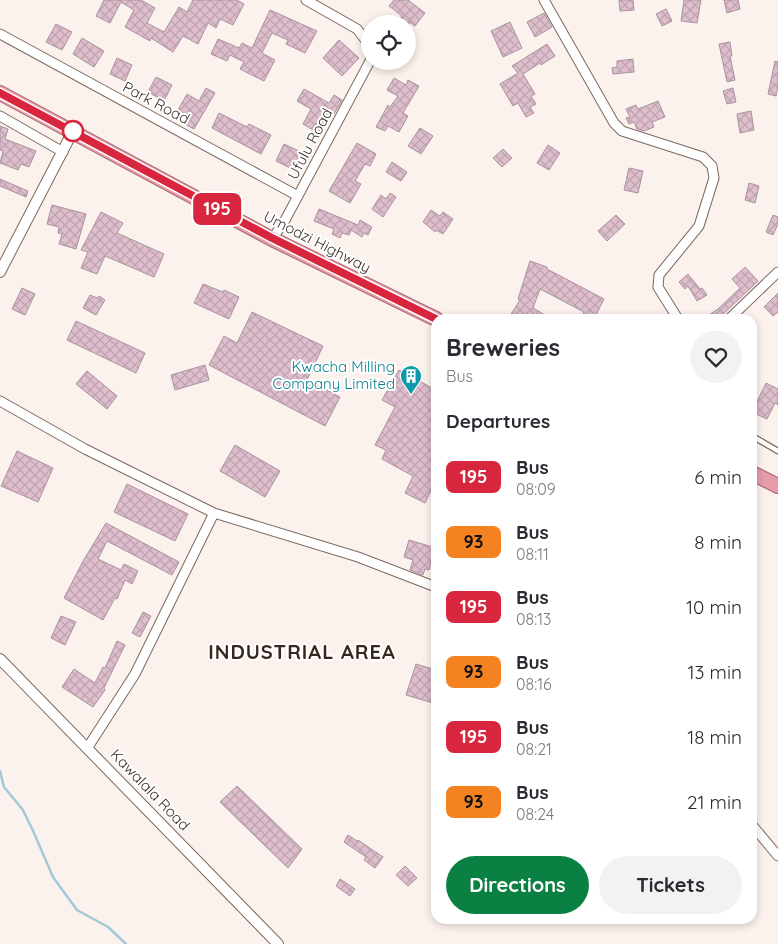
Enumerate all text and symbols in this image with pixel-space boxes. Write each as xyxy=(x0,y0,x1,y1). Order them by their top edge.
map controls xyxy=(361,15,416,70)
button: locate xyxy=(361,15,416,70)
street label: Park Road xyxy=(120,77,193,128)
street label: Ufulu Road xyxy=(283,105,336,183)
unlabelled marker xyxy=(62,120,84,142)
line badge: 195 xyxy=(188,193,246,225)
text: 195 xyxy=(203,197,231,220)
street label: Umodzi Highway xyxy=(260,206,374,277)
button: heart xyxy=(690,331,742,383)
text: Breweries xyxy=(446,332,560,362)
place label: Kwacha Milling Company Limited xyxy=(272,357,395,393)
building icon: Kwacha Milling Company Limited xyxy=(399,364,423,395)
text: Bus xyxy=(446,366,473,386)
text: Departures xyxy=(446,409,550,433)
text: Bus xyxy=(516,455,549,479)
text: 195 xyxy=(460,465,487,488)
text: 6 min xyxy=(694,465,742,489)
text: 08:09 xyxy=(516,479,556,499)
text: Bus xyxy=(516,520,549,544)
text: 93 xyxy=(464,530,483,553)
text: 8 min xyxy=(694,530,742,554)
text: 08:11 xyxy=(516,544,549,564)
text: Bus xyxy=(516,585,549,609)
text: 195 xyxy=(460,595,487,618)
text: 10 min xyxy=(686,595,742,619)
text: 08:13 xyxy=(516,609,551,629)
district label: INDUSTRIAL AREA xyxy=(208,639,396,664)
text: Bus xyxy=(516,650,549,674)
text: 93 xyxy=(464,660,483,683)
text: 13 min xyxy=(687,660,742,684)
text: 08:16 xyxy=(516,674,552,694)
text: Bus xyxy=(516,715,549,739)
text: 195 xyxy=(460,725,487,748)
text: 18 min xyxy=(687,725,742,749)
text: 08:21 xyxy=(516,739,552,759)
street label: Kawalala Road xyxy=(107,745,194,834)
text: Bus xyxy=(516,780,549,804)
text: 93 xyxy=(464,790,483,813)
text: 21 min xyxy=(687,790,742,814)
text: 08:24 xyxy=(516,804,554,824)
button: Directions xyxy=(446,856,589,914)
button: Tickets xyxy=(599,856,742,914)

